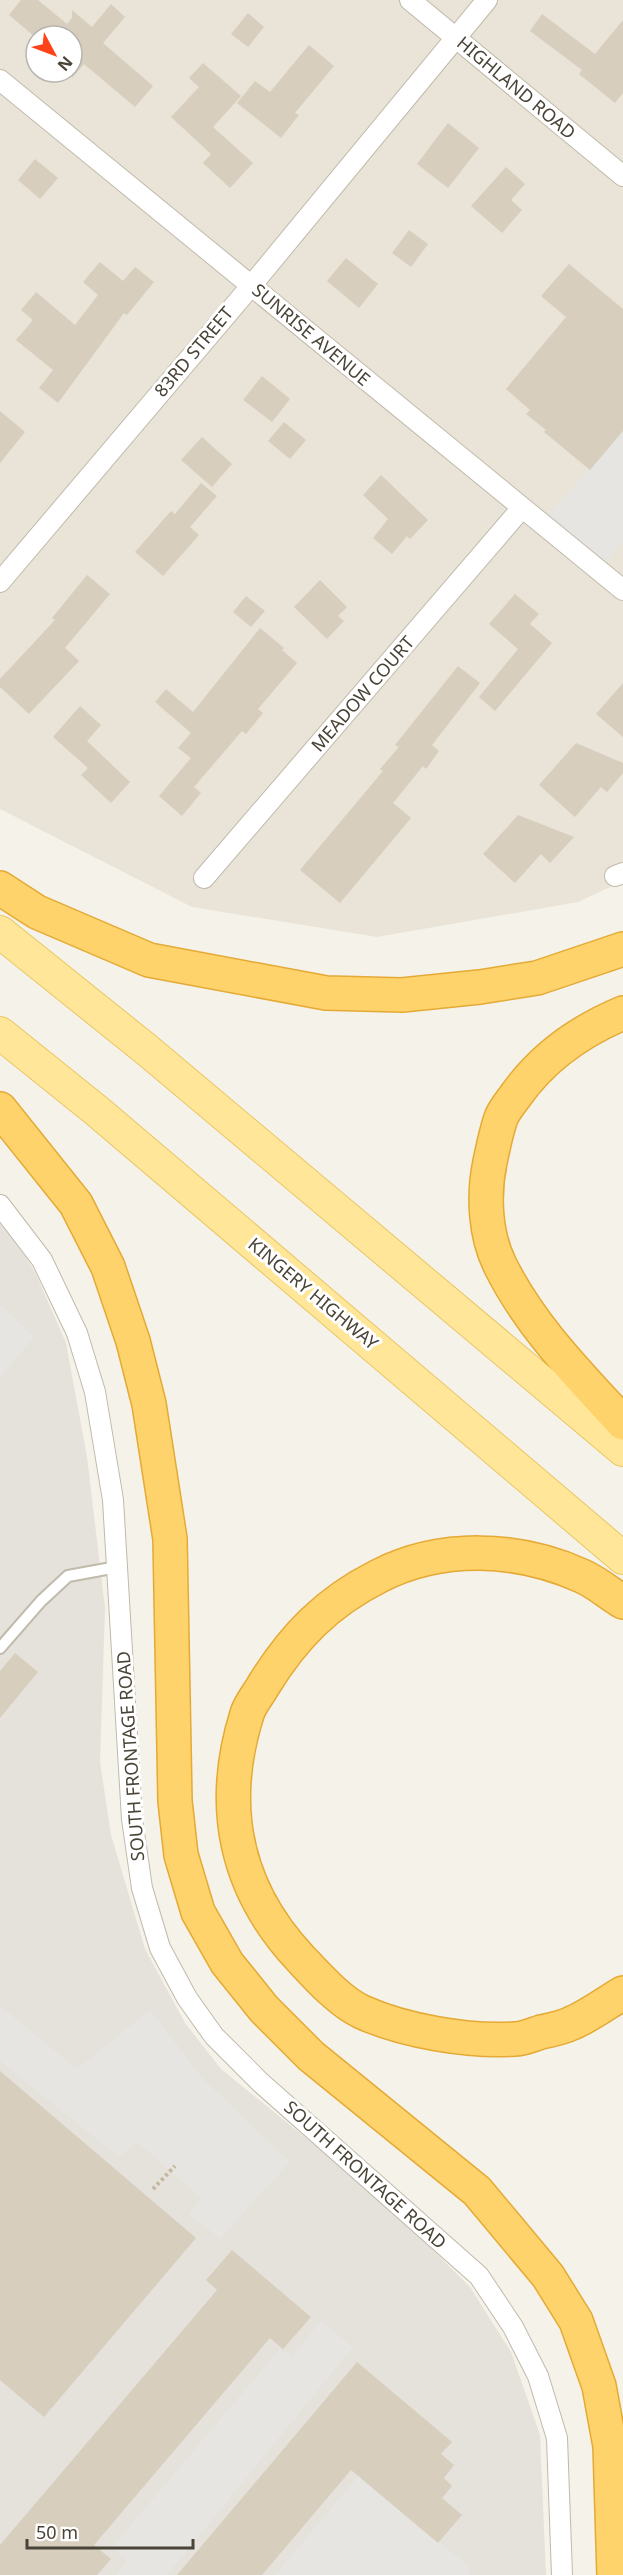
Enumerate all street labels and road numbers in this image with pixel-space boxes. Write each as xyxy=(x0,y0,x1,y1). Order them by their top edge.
street label: HIGHLAND ROAD xyxy=(452,31,581,144)
street label: SUNRISE AVENUE xyxy=(248,278,376,391)
street label: 83RD STREET xyxy=(148,301,238,401)
street label: MEADOW COURT xyxy=(305,630,419,756)
street label: KINGERY HIGHWAY xyxy=(244,1232,384,1355)
street label: SOUTH FRONTAGE ROAD xyxy=(111,1650,149,1862)
street label: SOUTH FRONTAGE ROAD xyxy=(279,2095,452,2254)

